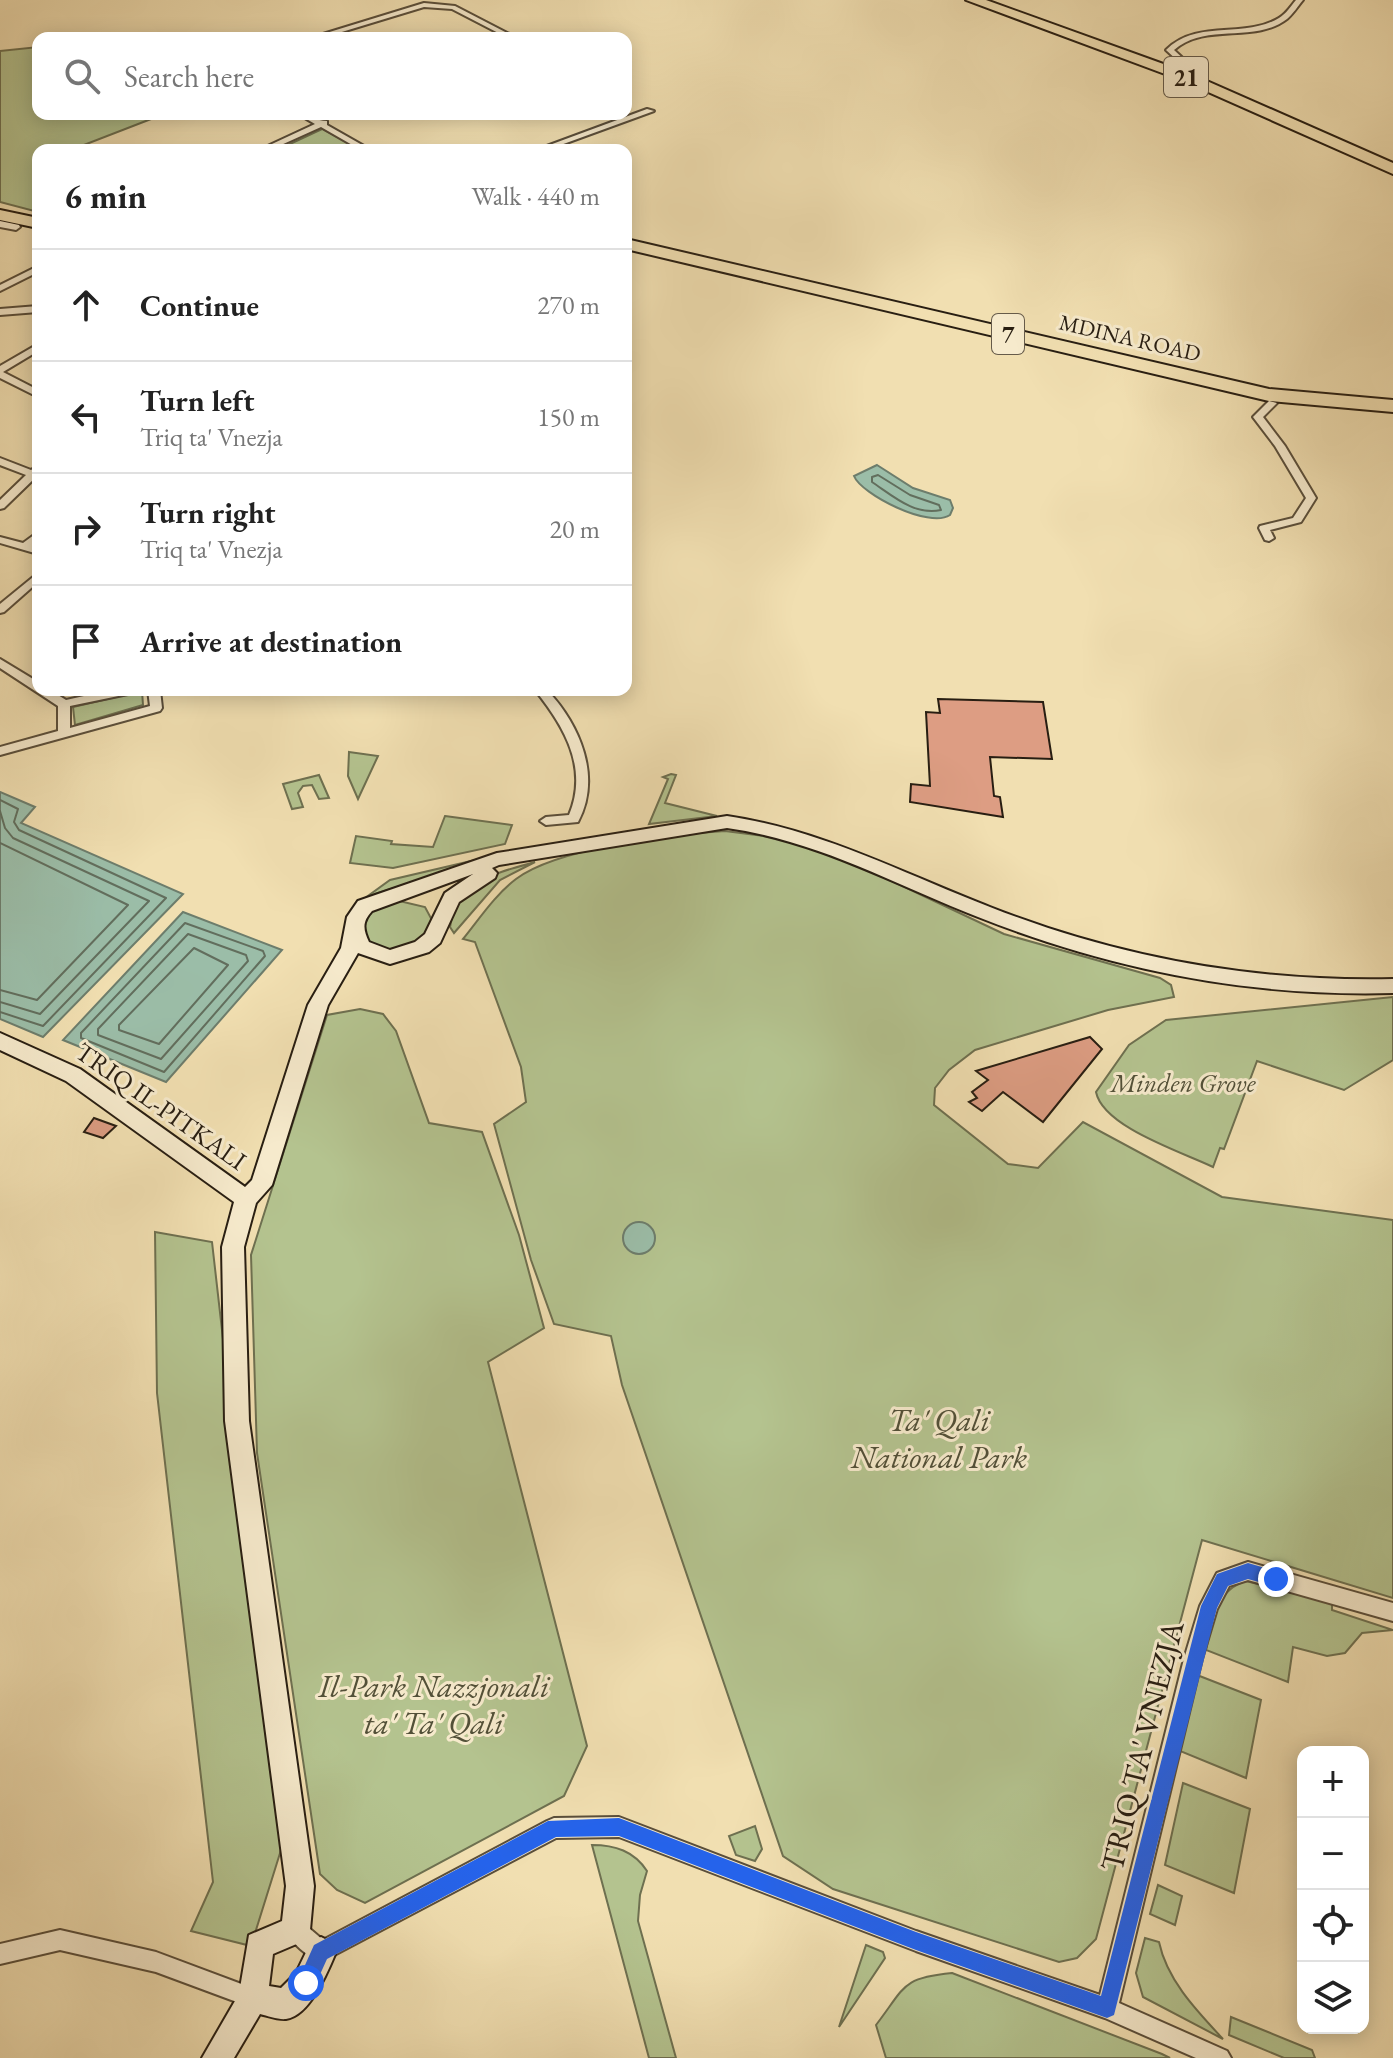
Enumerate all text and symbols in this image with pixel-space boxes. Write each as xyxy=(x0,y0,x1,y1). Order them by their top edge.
search box xyxy=(32,32,632,120)
icon: search xyxy=(60,54,104,98)
text: Search here xyxy=(124,57,254,96)
road number: 21 xyxy=(1164,57,1208,97)
text: 6 min xyxy=(64,174,147,218)
text: Walk · 440 m xyxy=(472,179,600,213)
icon: ahead xyxy=(64,283,108,327)
text: Continue xyxy=(140,286,259,325)
text: 270 m xyxy=(537,288,600,322)
street label: MDINA ROAD xyxy=(1056,308,1204,368)
road number: 7 xyxy=(992,314,1024,354)
text: Turn left xyxy=(140,381,254,420)
icon: left xyxy=(64,395,108,439)
text: 150 m xyxy=(537,400,600,434)
text: Triq ta' Vnezja xyxy=(140,420,283,454)
text: Turn right xyxy=(140,493,276,532)
icon: right xyxy=(64,507,108,551)
text: 20 m xyxy=(550,512,600,546)
text: Triq ta' Vnezja xyxy=(140,532,283,566)
icon: arrive xyxy=(64,619,108,663)
text: Arrive at destination xyxy=(140,622,402,661)
street label: TRIQ IL-PITKALI xyxy=(69,1034,253,1178)
park label: Minden Grove xyxy=(1108,1066,1257,1100)
park label: Ta' Qali National Park xyxy=(850,1399,1028,1478)
route end xyxy=(1258,1561,1294,1597)
street label: TRIQ TA' VNEZJA xyxy=(1091,1615,1194,1876)
park label: Il-Park Nazzjonali ta' Ta' Qali xyxy=(318,1665,551,1744)
map controls xyxy=(1297,1746,1369,2034)
button: + xyxy=(1297,1746,1369,1818)
button: − xyxy=(1297,1818,1369,1890)
button: locate xyxy=(1297,1890,1369,1962)
button: layers xyxy=(1297,1962,1369,2034)
route start xyxy=(288,1965,324,2001)

